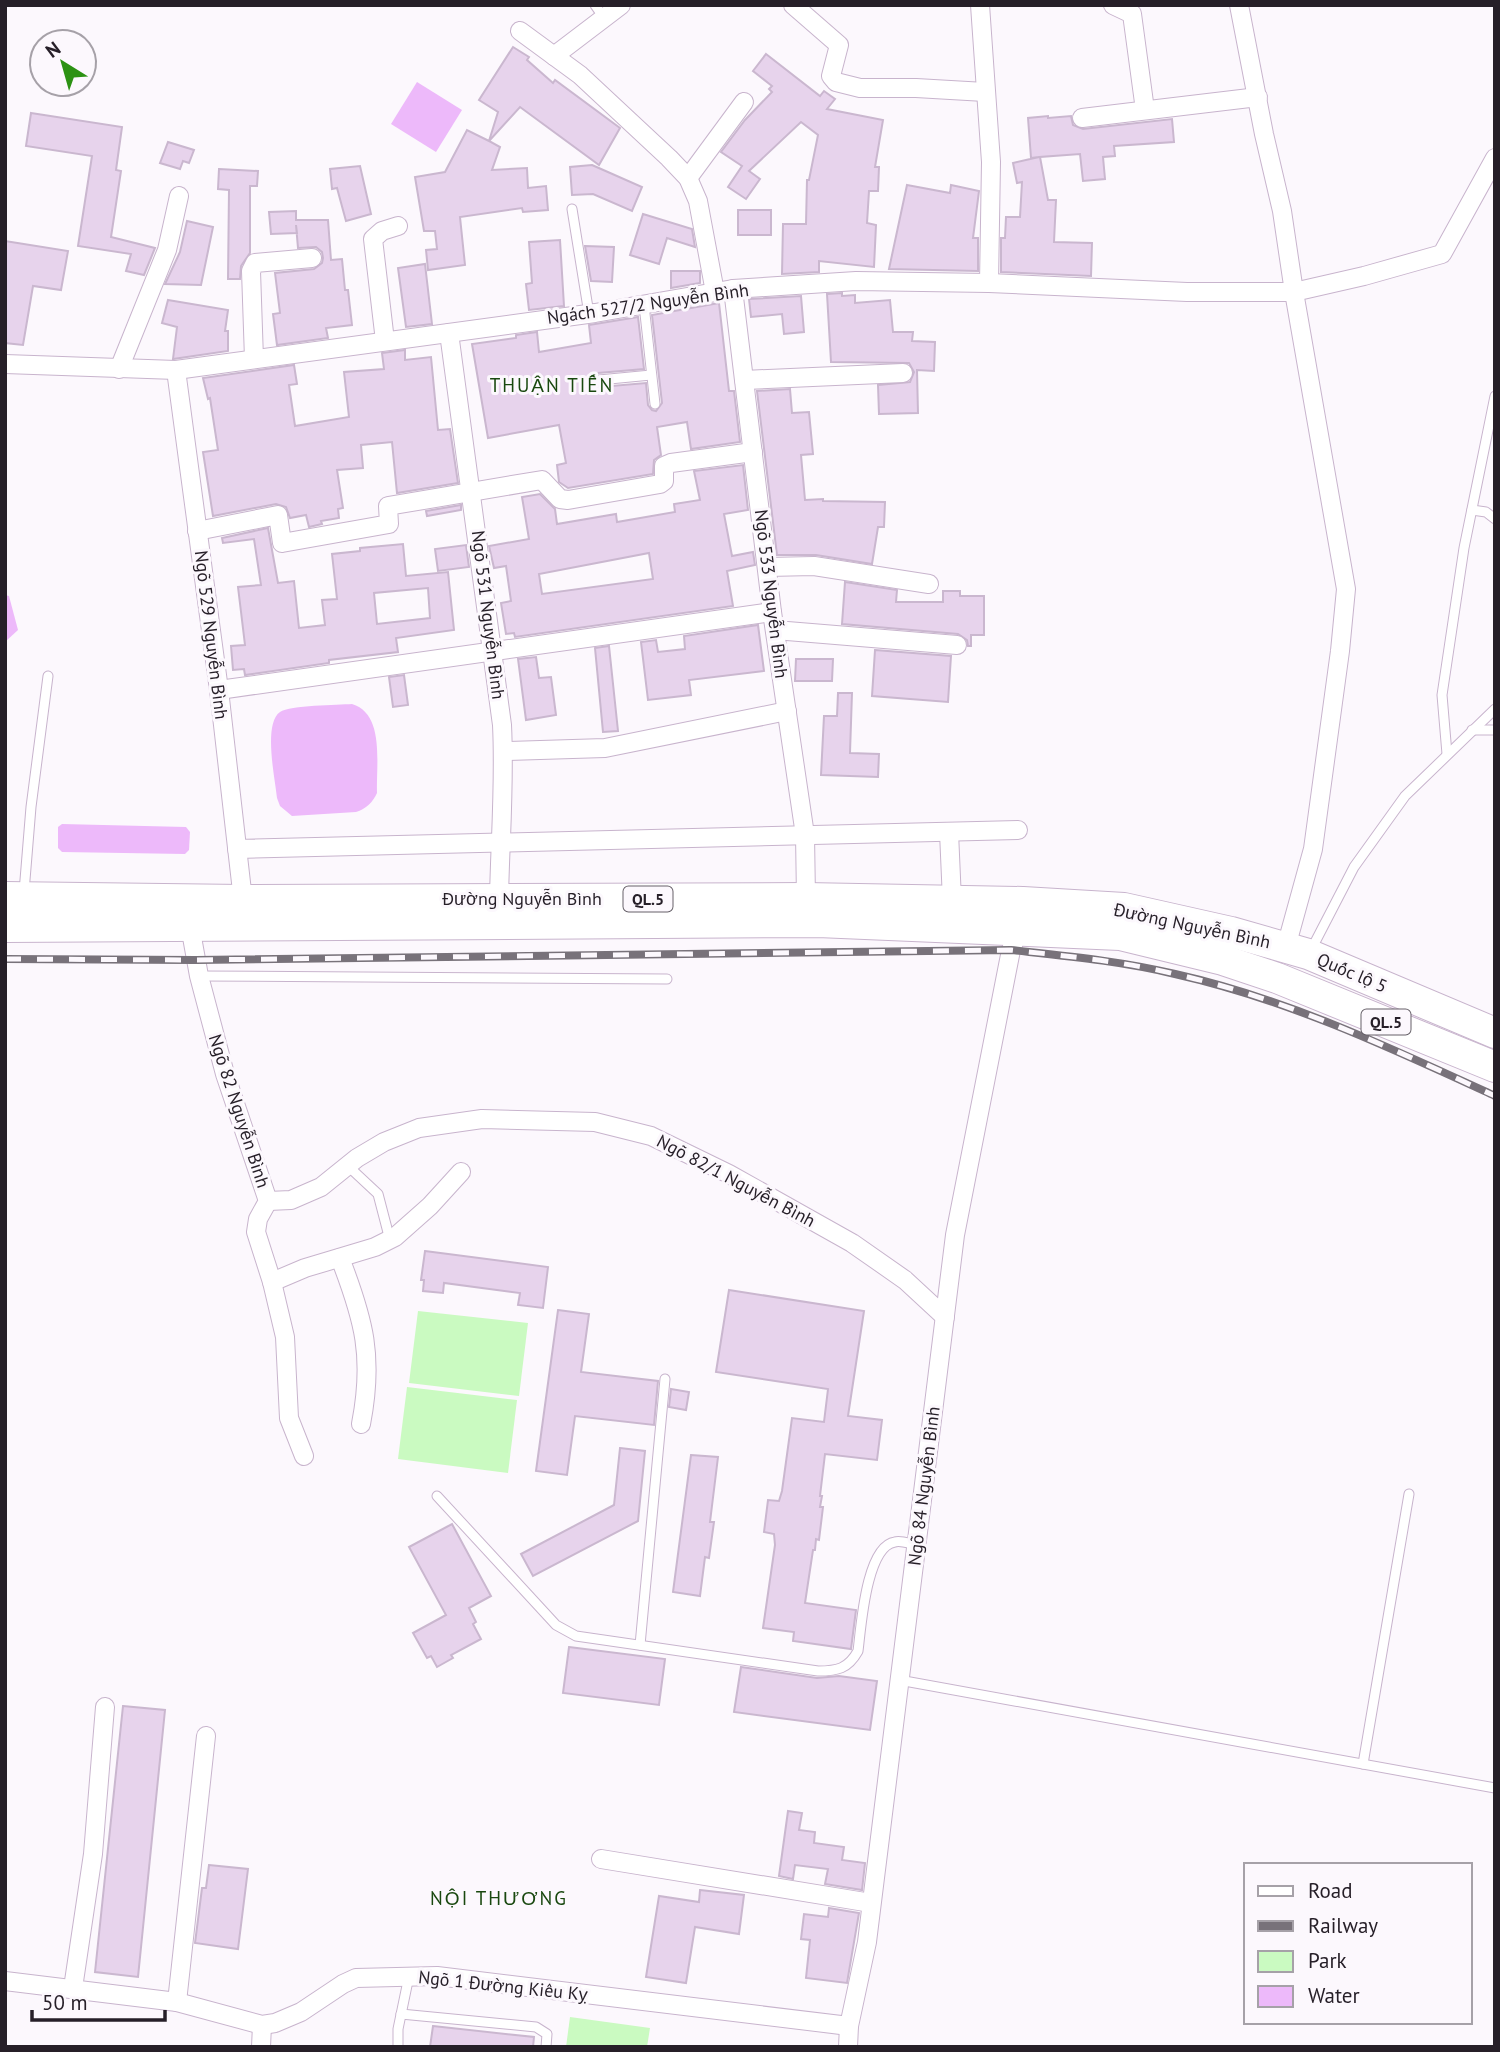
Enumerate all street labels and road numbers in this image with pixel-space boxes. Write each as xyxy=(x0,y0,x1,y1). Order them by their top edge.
street label: Ngách 527/2 Nguyễn Bình xyxy=(546,278,750,329)
street label: Ngõ 533 Nguyễn Bình xyxy=(750,508,793,680)
street label: Ngõ 531 Nguyễn Bình xyxy=(467,529,510,701)
street label: Ngõ 529 Nguyễn Bình xyxy=(190,549,233,721)
road number: QL.5 xyxy=(624,886,672,911)
street label: Đường Nguyễn Bình xyxy=(441,887,602,910)
street label: Đường Nguyễn Bình xyxy=(1111,897,1273,953)
street label: Quốc lộ 5 xyxy=(1314,947,1391,998)
road number: QL.5 xyxy=(1362,1010,1410,1034)
street label: Ngõ 82 Nguyễn Bình xyxy=(204,1031,275,1191)
street label: Ngõ 82/1 Nguyễn Bình xyxy=(653,1129,820,1232)
street label: Ngõ 84 Nguyễn Bình xyxy=(902,1405,945,1567)
street label: Ngõ 1 Đường Kiêu Kỵ xyxy=(417,1965,589,2006)

